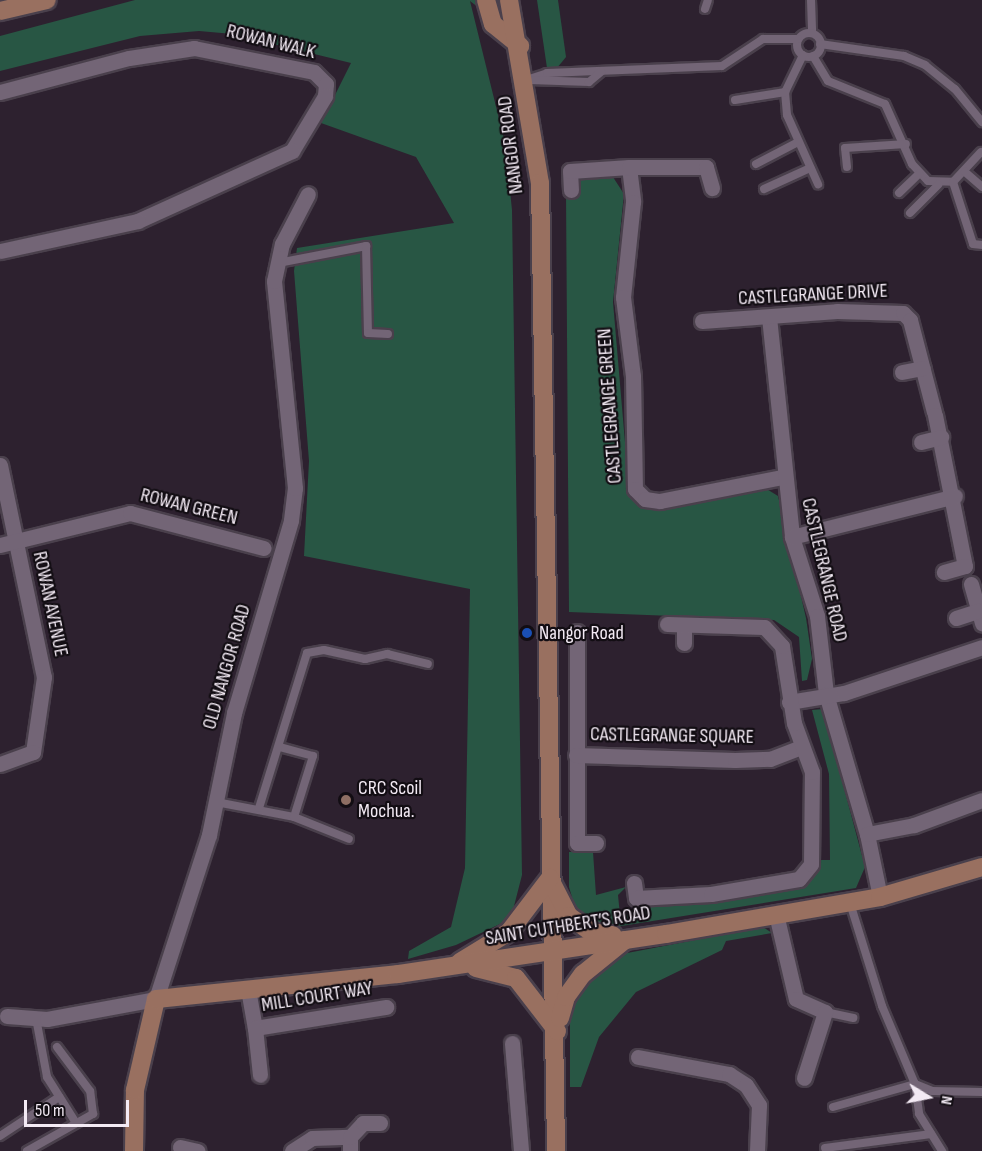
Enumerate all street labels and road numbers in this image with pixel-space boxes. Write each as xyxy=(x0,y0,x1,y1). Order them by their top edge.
street label: ROWAN WALK xyxy=(224,19,318,65)
street label: NANGOR ROAD xyxy=(493,95,529,195)
street label: CASTLEGRANGE DRIVE xyxy=(738,279,888,311)
street label: CASTLEGRANGE GREEN xyxy=(593,328,627,484)
street label: ROWAN GREEN xyxy=(138,483,240,531)
street label: CASTLEGRANGE ROAD xyxy=(796,496,852,644)
street label: ROWAN AVENUE xyxy=(27,549,73,659)
street label: OLD NANGOR ROAD xyxy=(198,602,256,732)
street label: CASTLEGRANGE SQUARE xyxy=(590,723,754,749)
street label: SAINT CUTHBERT’S ROAD xyxy=(484,901,652,951)
street label: MILL COURT WAY xyxy=(260,976,374,1018)

